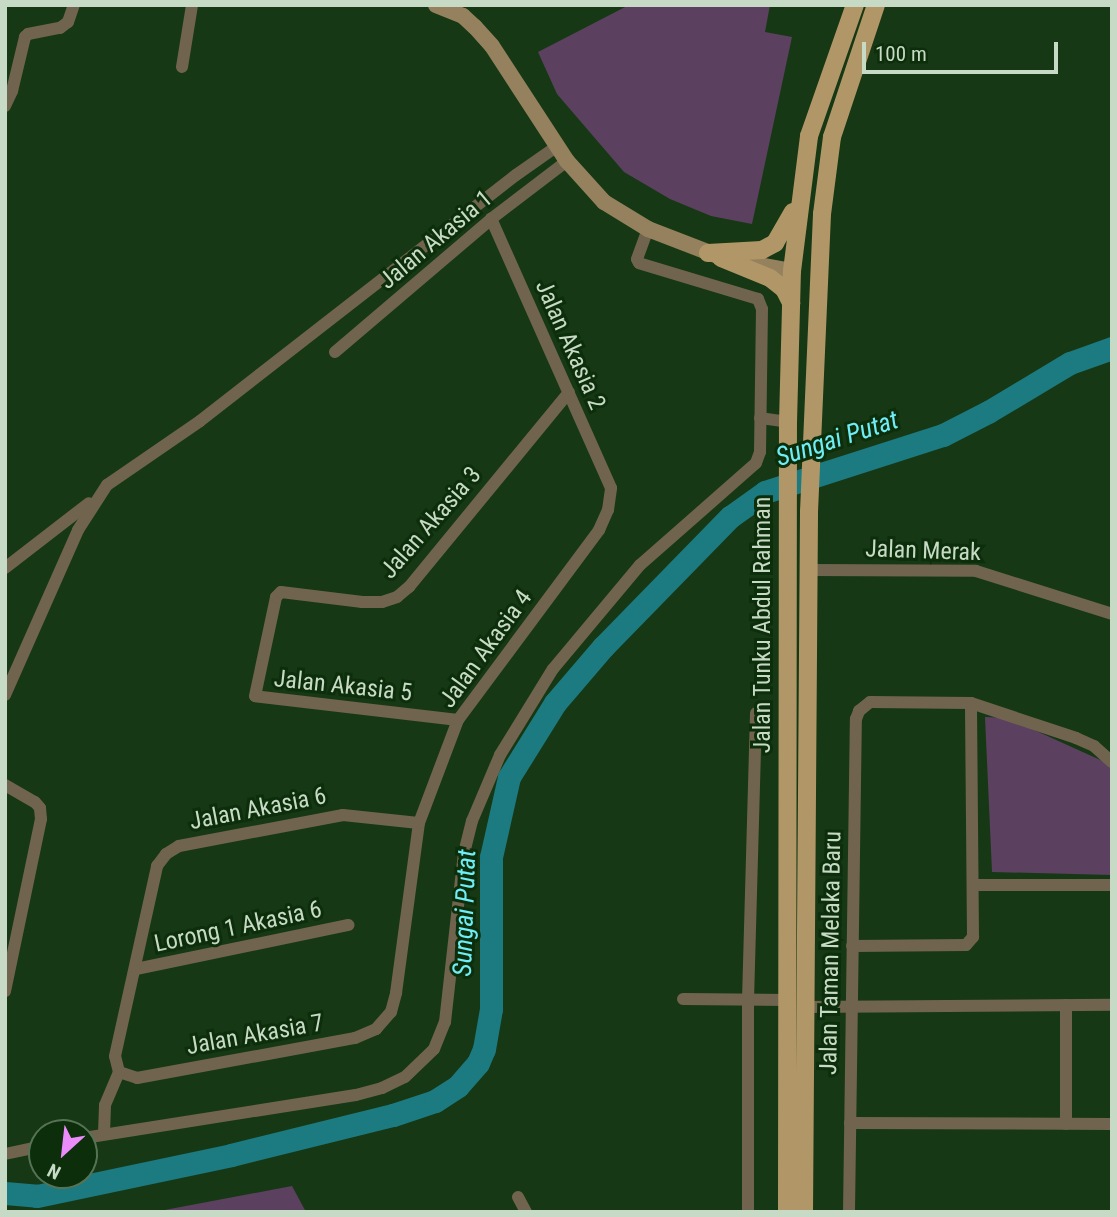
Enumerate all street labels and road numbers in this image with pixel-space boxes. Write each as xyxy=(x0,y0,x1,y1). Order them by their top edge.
street label: Jalan Akasia 1 xyxy=(374,184,498,296)
street label: Jalan Akasia 2 xyxy=(529,276,611,414)
street label: Jalan Akasia 3 xyxy=(375,461,487,585)
street label: Jalan Tunku Abdul Rahman xyxy=(749,497,777,753)
street label: Jalan Merak xyxy=(865,535,981,567)
street label: Jalan Akasia 4 xyxy=(434,584,538,714)
street label: Jalan Akasia 5 xyxy=(273,664,413,708)
street label: Jalan Akasia 6 xyxy=(187,782,329,836)
street label: Jalan Taman Melaka Baru xyxy=(814,831,848,1075)
street label: Lorong 1 Akasia 6 xyxy=(152,895,324,959)
street label: Jalan Akasia 7 xyxy=(184,1009,326,1061)

